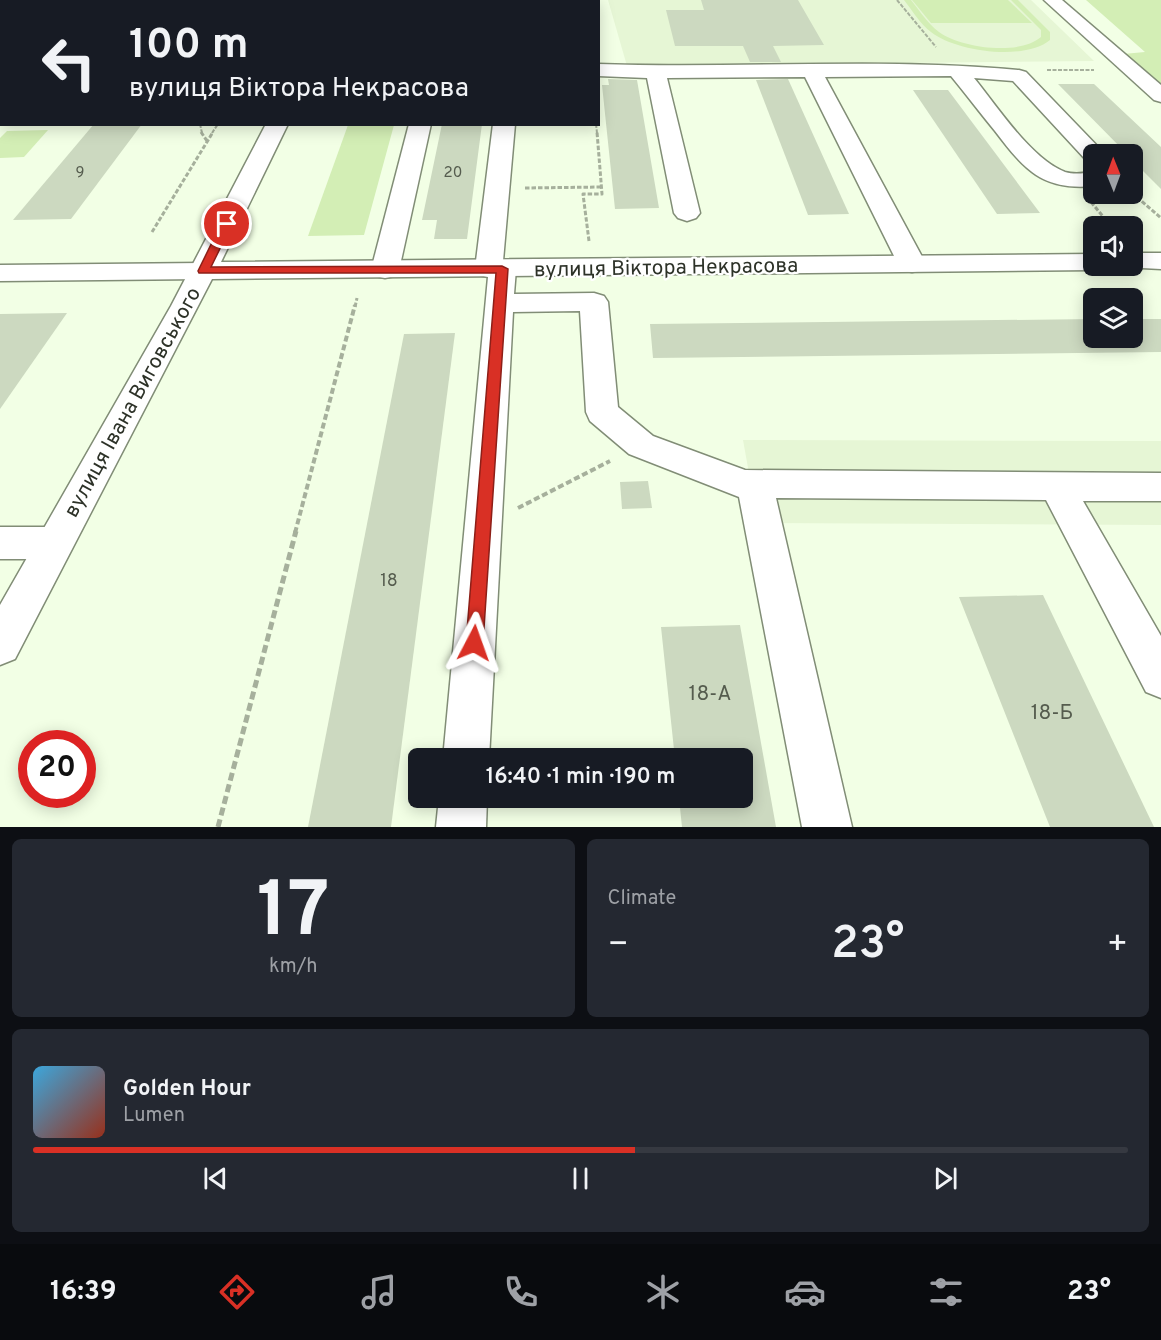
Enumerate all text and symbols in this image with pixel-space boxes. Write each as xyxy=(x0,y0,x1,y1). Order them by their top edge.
text: 100 m xyxy=(129,20,248,73)
icon: left xyxy=(30,24,108,102)
text: вулиця Віктора Некрасова xyxy=(129,72,469,106)
north arrow xyxy=(1083,144,1143,204)
map controls xyxy=(1083,144,1143,348)
house number: 9 xyxy=(76,164,84,183)
house number: 20 xyxy=(444,164,462,183)
pin xyxy=(201,198,252,249)
icon: arrive xyxy=(210,207,243,240)
button: sound xyxy=(1083,216,1143,276)
street label: вулиця Віктора Некрасова xyxy=(534,253,798,284)
street label: вулиця Івана Виговського xyxy=(59,283,208,523)
button: layers xyxy=(1083,288,1143,348)
house number: 18 xyxy=(380,570,398,593)
position arrow xyxy=(442,611,506,675)
house number: 18-А xyxy=(689,681,731,708)
house number: 18-Б xyxy=(1031,700,1073,727)
speed limit sign: 20 xyxy=(18,730,96,808)
text: 16:40 · 1 min · 190 m xyxy=(486,764,675,791)
text: 17 xyxy=(257,865,330,964)
text: Climate xyxy=(608,886,676,912)
text: 23° xyxy=(831,917,904,974)
text: − xyxy=(608,925,629,967)
text: + xyxy=(1107,925,1128,967)
text: km/h xyxy=(269,954,318,980)
text: Golden Hour xyxy=(123,1076,251,1103)
text: Lumen xyxy=(123,1103,185,1129)
icon: previous xyxy=(199,1162,232,1195)
icon: pause xyxy=(564,1162,597,1195)
icon: next xyxy=(929,1162,962,1195)
icon: directions xyxy=(216,1271,258,1313)
icon: music xyxy=(358,1271,400,1313)
icon: phone xyxy=(500,1271,542,1313)
icon: climate xyxy=(642,1271,684,1313)
icon: car xyxy=(784,1271,826,1313)
icon: filters xyxy=(925,1271,967,1313)
text: 16:39 xyxy=(50,1275,117,1309)
text: 23° xyxy=(1067,1275,1111,1309)

